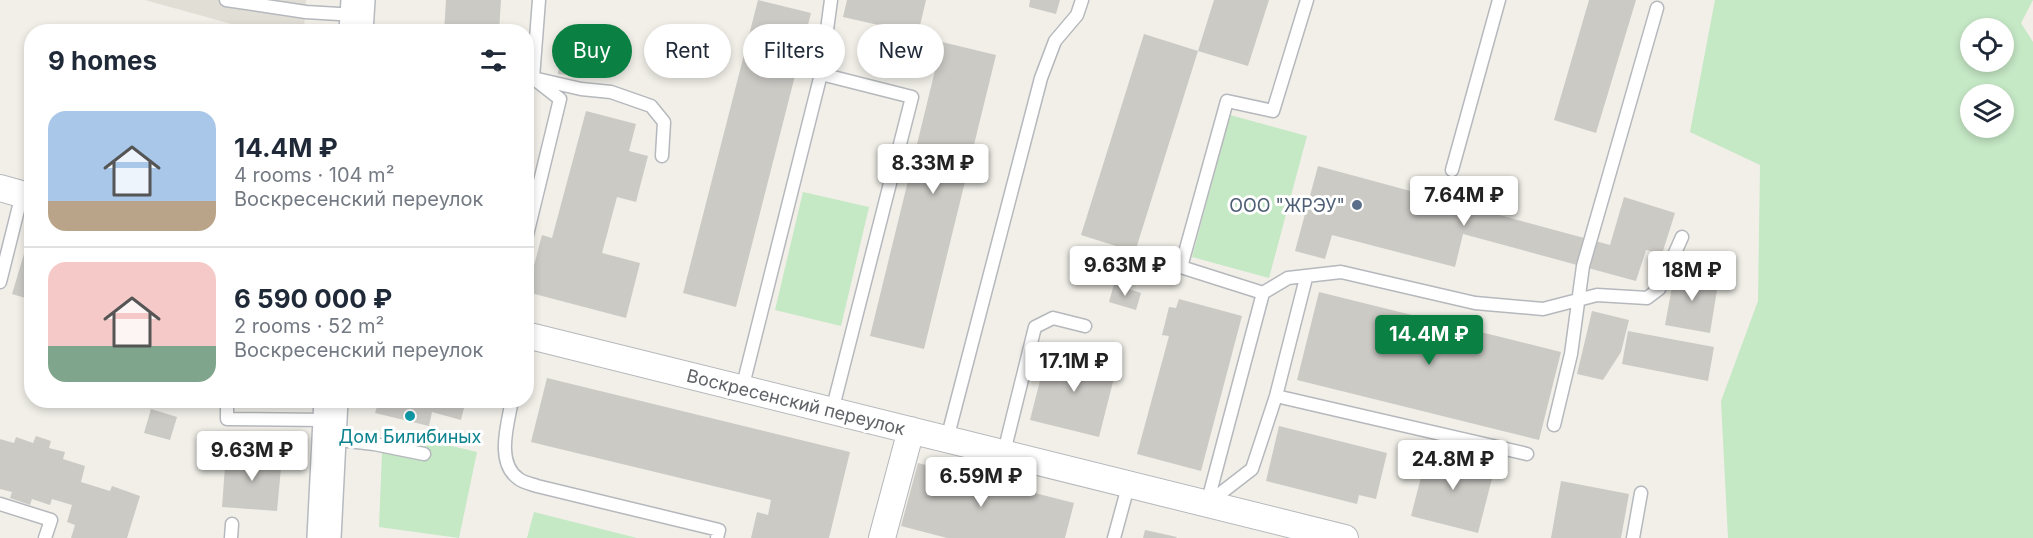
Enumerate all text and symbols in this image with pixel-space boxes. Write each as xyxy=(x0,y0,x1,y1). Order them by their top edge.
map controls xyxy=(1960,18,2014,138)
button: locate xyxy=(1960,18,2014,72)
chip: Buy xyxy=(552,24,632,78)
chip: Rent xyxy=(644,24,731,78)
chip: Filters xyxy=(743,24,845,78)
chip: New xyxy=(857,24,944,78)
icon: filters xyxy=(477,44,510,77)
text: 9 homes xyxy=(48,45,157,76)
button: layers xyxy=(1960,84,2014,138)
text: 14.4M ₽ xyxy=(234,132,338,163)
icon: home xyxy=(96,135,168,207)
pin: 8.33M ₽ xyxy=(878,144,988,195)
text: 8.33M ₽ xyxy=(892,151,974,175)
text: 4 rooms · 104 m² xyxy=(234,163,394,187)
pin: 7.64M ₽ xyxy=(1409,176,1519,227)
text: 7.64M ₽ xyxy=(1424,183,1504,207)
text: Воскресенский переулок xyxy=(234,187,483,211)
place label: ООО "ЖРЭУ" xyxy=(1229,195,1345,216)
marker: ООО "ЖРЭУ" xyxy=(1350,198,1364,212)
pin: 9.63M ₽ xyxy=(1070,246,1180,297)
pin: 18M ₽ xyxy=(1650,251,1734,302)
text: 9.63M ₽ xyxy=(1084,253,1166,277)
text: 18M ₽ xyxy=(1662,258,1722,282)
text: 6 590 000 ₽ xyxy=(234,283,392,314)
icon: home xyxy=(96,286,168,358)
text: 2 rooms · 52 m² xyxy=(234,314,384,338)
pin: 14.4M ₽ xyxy=(1374,315,1484,366)
text: 14.4M ₽ xyxy=(1389,322,1469,346)
text: Воскресенский переулок xyxy=(234,338,483,362)
pin: 17.1M ₽ xyxy=(1019,342,1129,393)
text: 17.1M ₽ xyxy=(1039,349,1109,373)
street label: Воскресенский переулок xyxy=(685,365,908,439)
marker: Дом Билибиных xyxy=(403,409,417,423)
place label: Дом Билибиных xyxy=(339,426,482,447)
pin: 9.63M ₽ xyxy=(197,431,307,482)
text: 9.63M ₽ xyxy=(211,438,293,462)
pin: 24.8M ₽ xyxy=(1398,440,1508,491)
text: 24.8M ₽ xyxy=(1412,447,1494,471)
pin: 6.59M ₽ xyxy=(926,457,1036,508)
text: 6.59M ₽ xyxy=(940,464,1022,488)

